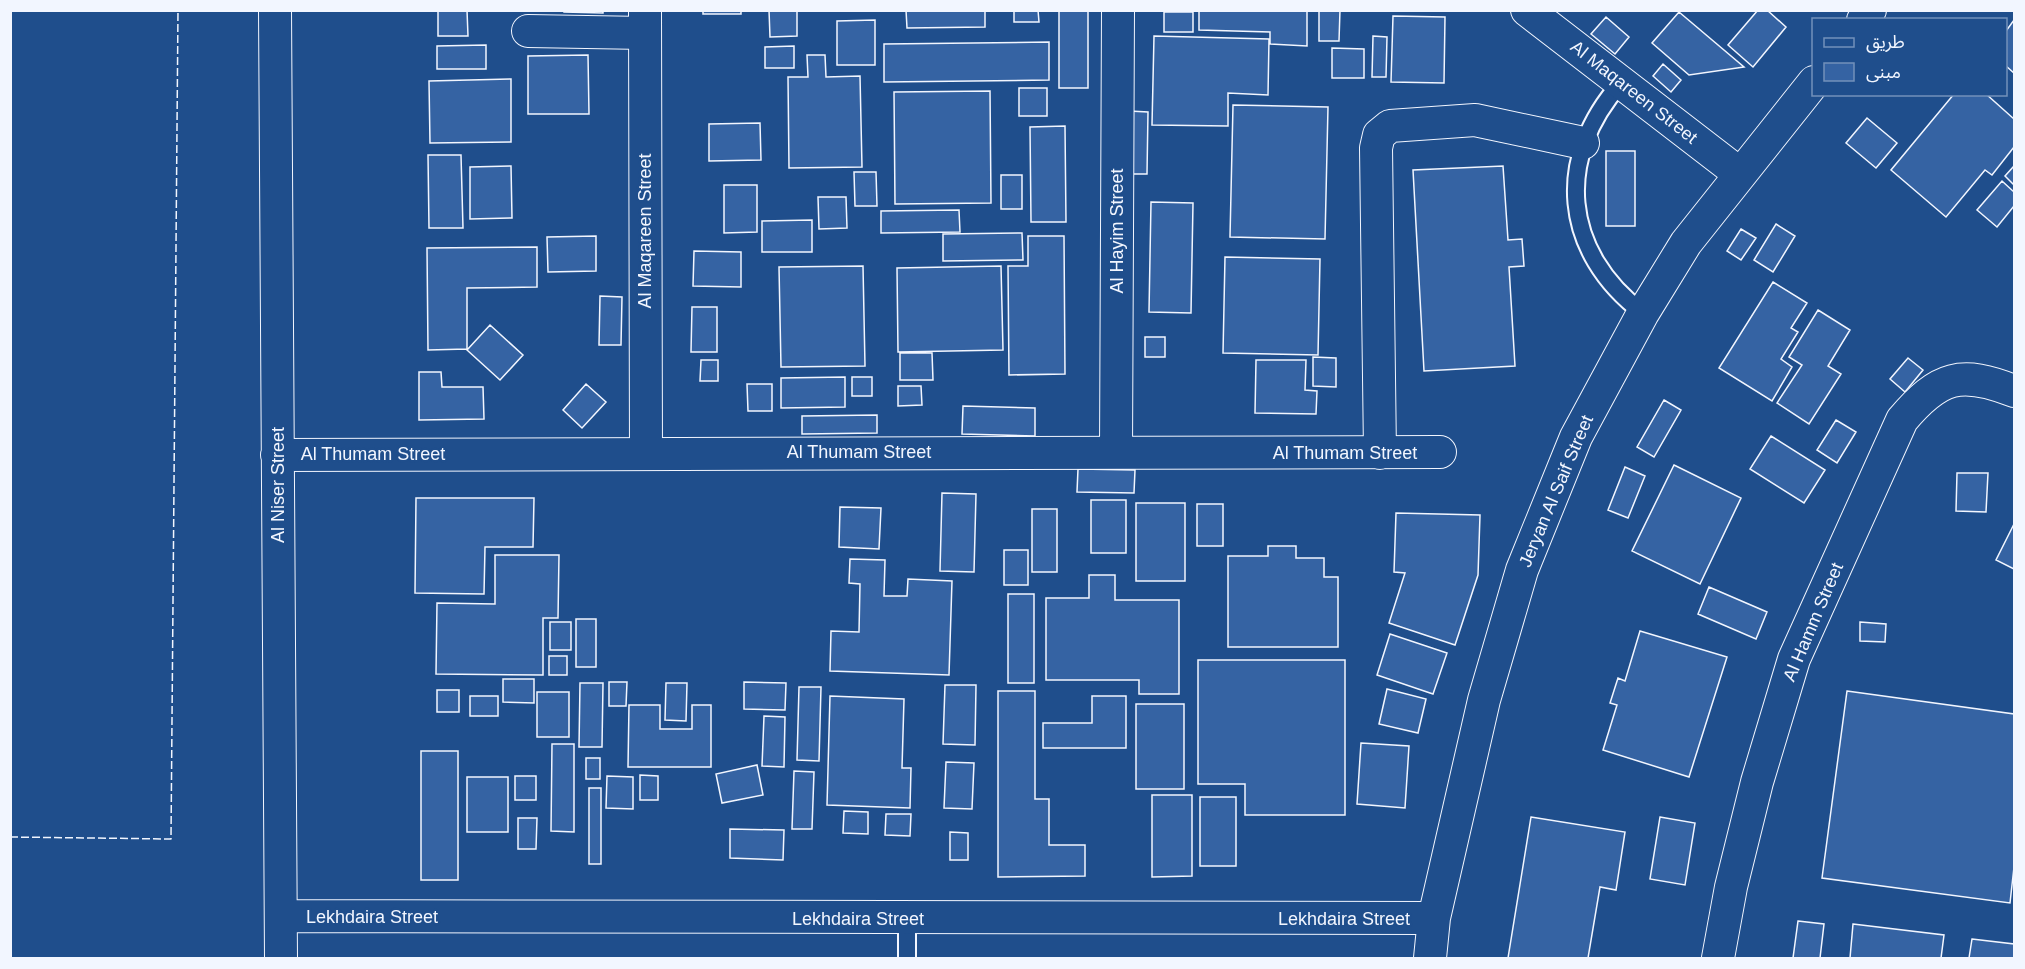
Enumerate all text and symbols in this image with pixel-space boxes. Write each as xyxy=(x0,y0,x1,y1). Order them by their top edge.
legend xyxy=(1812,18,2007,96)
text: طريق xyxy=(1866,32,1905,53)
street label: Al Maqareen Street xyxy=(1567,36,1701,148)
text: مبنى xyxy=(1866,62,1901,83)
street label: Al Maqareen Street xyxy=(635,153,655,309)
street label: Al Hayim Street xyxy=(1107,168,1127,294)
street label: Jeryan Al Saif Street xyxy=(1515,412,1597,570)
street label: Al Niser Street xyxy=(268,427,288,543)
street label: Al Thumam Street xyxy=(787,442,931,462)
street label: Al Thumam Street xyxy=(1273,443,1417,463)
street label: Al Thumam Street xyxy=(301,444,445,464)
street label: Al Hamm Street xyxy=(1779,560,1847,684)
street label: Lekhdaira Street xyxy=(306,907,438,927)
street label: Lekhdaira Street xyxy=(792,909,924,929)
street label: Lekhdaira Street xyxy=(1278,909,1410,929)

